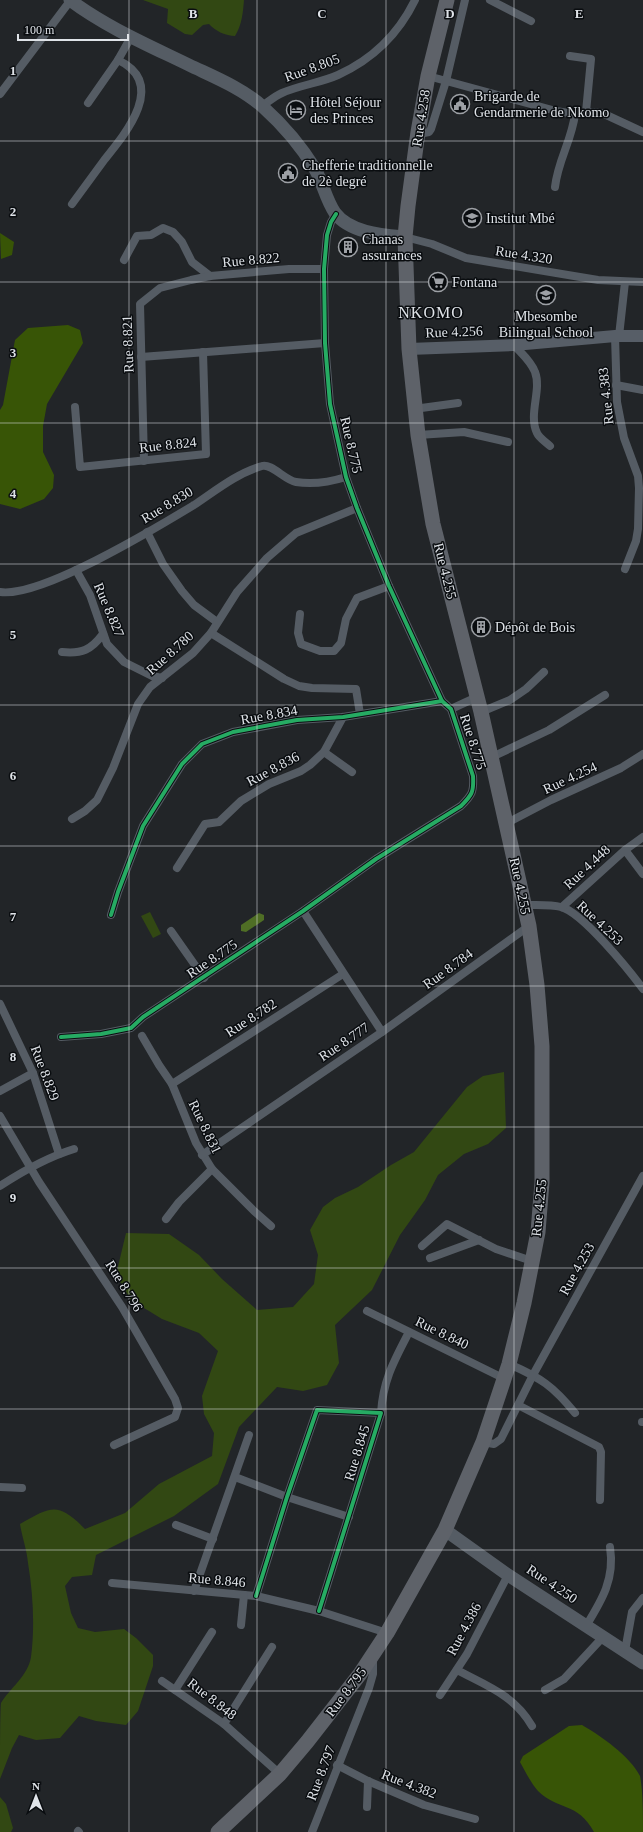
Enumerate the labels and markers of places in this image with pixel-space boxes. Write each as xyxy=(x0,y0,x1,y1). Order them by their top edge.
place label: Brigarde de Gendarmerie de Nkomo xyxy=(474,89,609,120)
public building icon: Brigarde de Gendarmerie de Nkomo xyxy=(449,93,471,115)
place label: Hôtel Séjour des Princes xyxy=(310,95,381,126)
hotel icon: Hôtel Séjour des Princes xyxy=(285,99,307,121)
place label: Chefferie traditionnelle de 2è degré xyxy=(302,158,433,189)
public building icon: Chefferie traditionnelle de 2è degré xyxy=(277,162,299,184)
school or university icon: Institut Mbé xyxy=(461,207,483,229)
place label: Institut Mbé xyxy=(486,211,555,226)
place label: Chanas assurances xyxy=(362,232,422,263)
building icon: Chanas assurances xyxy=(337,236,359,258)
supermarket icon: Fontana xyxy=(427,271,449,293)
place label: Fontana xyxy=(452,275,498,290)
school or university icon: Mbesombe Bilingual School xyxy=(535,284,557,306)
place label: Mbesombe Bilingual School xyxy=(499,309,593,340)
building icon: Dépôt de Bois xyxy=(470,616,492,638)
place label: Dépôt de Bois xyxy=(495,620,575,635)

